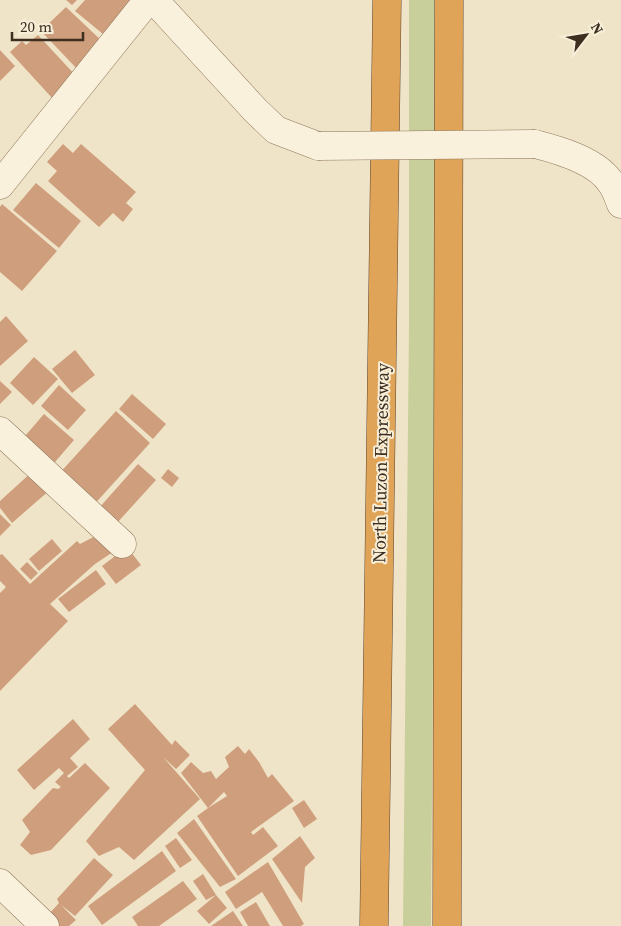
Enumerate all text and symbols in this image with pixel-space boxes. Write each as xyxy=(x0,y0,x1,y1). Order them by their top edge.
scale bar xyxy=(12,10,84,42)
north arrow xyxy=(561,10,611,60)
text: 20 m xyxy=(20,16,52,37)
text: N xyxy=(586,19,608,38)
street label: North Luzon Expressway xyxy=(366,362,395,563)

